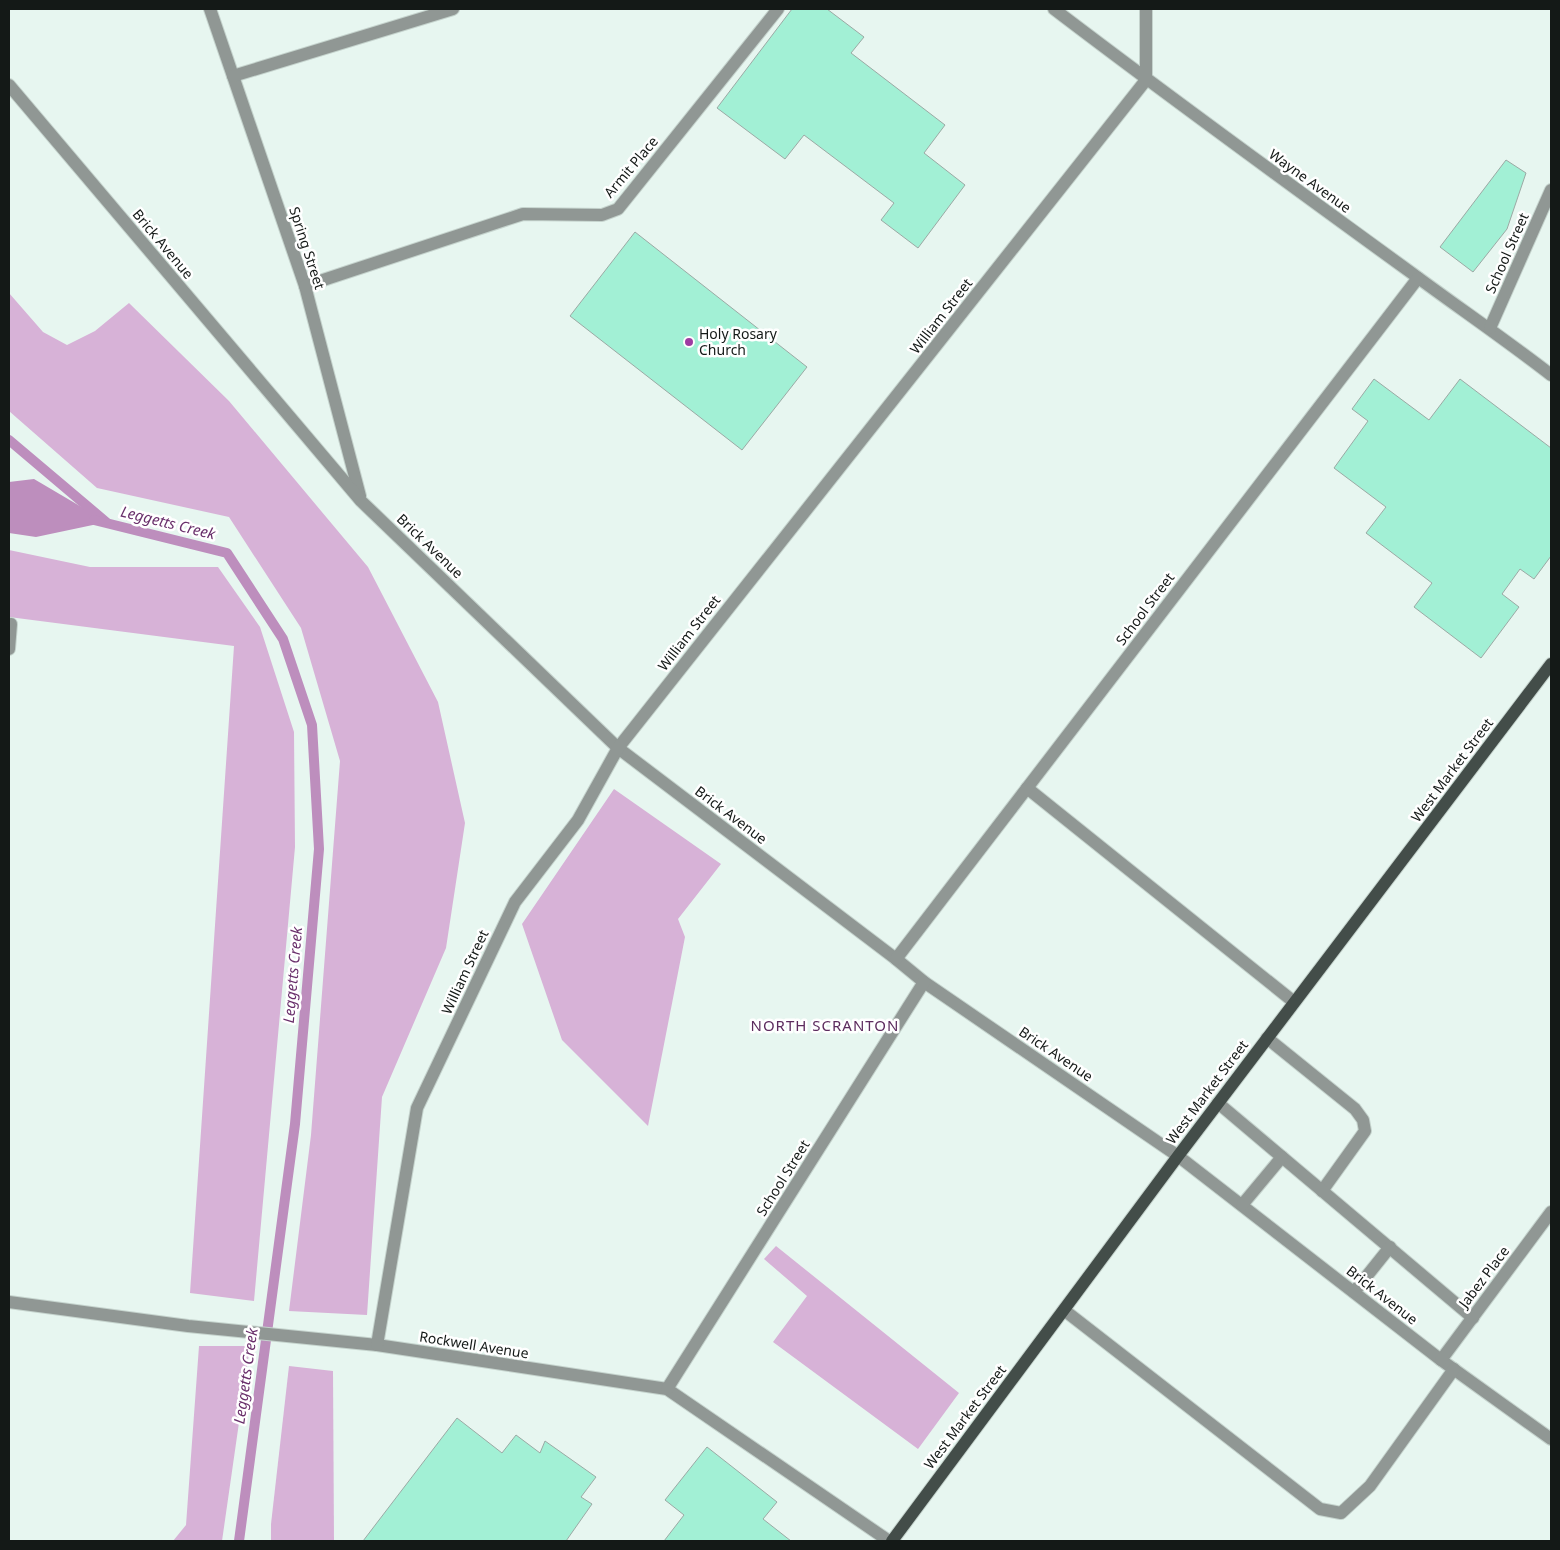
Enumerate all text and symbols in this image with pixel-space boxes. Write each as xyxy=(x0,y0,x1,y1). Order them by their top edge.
street label: Armit Place xyxy=(599,132,662,201)
street label: Wayne Avenue xyxy=(1265,144,1355,217)
street label: Spring Street xyxy=(285,204,330,292)
street label: Brick Avenue xyxy=(129,205,198,283)
street label: School Street xyxy=(1480,209,1533,296)
street label: William Street xyxy=(905,274,976,357)
place label: Holy Rosary Church xyxy=(699,324,778,359)
marker: Holy Rosary Church xyxy=(683,336,695,348)
water label: Leggetts Creek xyxy=(119,501,218,544)
street label: Brick Avenue xyxy=(393,509,468,582)
street label: School Street xyxy=(1111,569,1178,649)
street label: William Street xyxy=(653,591,724,674)
street label: West Market Street xyxy=(1406,714,1497,826)
street label: Brick Avenue xyxy=(691,781,771,848)
water label: Leggetts Creek xyxy=(278,925,306,1024)
street label: William Street xyxy=(437,926,492,1017)
district label: NORTH SCRANTON xyxy=(751,1015,900,1035)
street label: Brick Avenue xyxy=(1016,1022,1097,1085)
street label: West Market Street xyxy=(1161,1036,1252,1148)
street label: School Street xyxy=(752,1136,814,1219)
street label: Jabez Place xyxy=(1453,1242,1513,1313)
street label: Brick Avenue xyxy=(1343,1261,1422,1328)
water label: Leggetts Creek xyxy=(228,1326,262,1425)
street label: Rockwell Avenue xyxy=(418,1326,530,1363)
street label: West Market Street xyxy=(919,1361,1010,1473)

